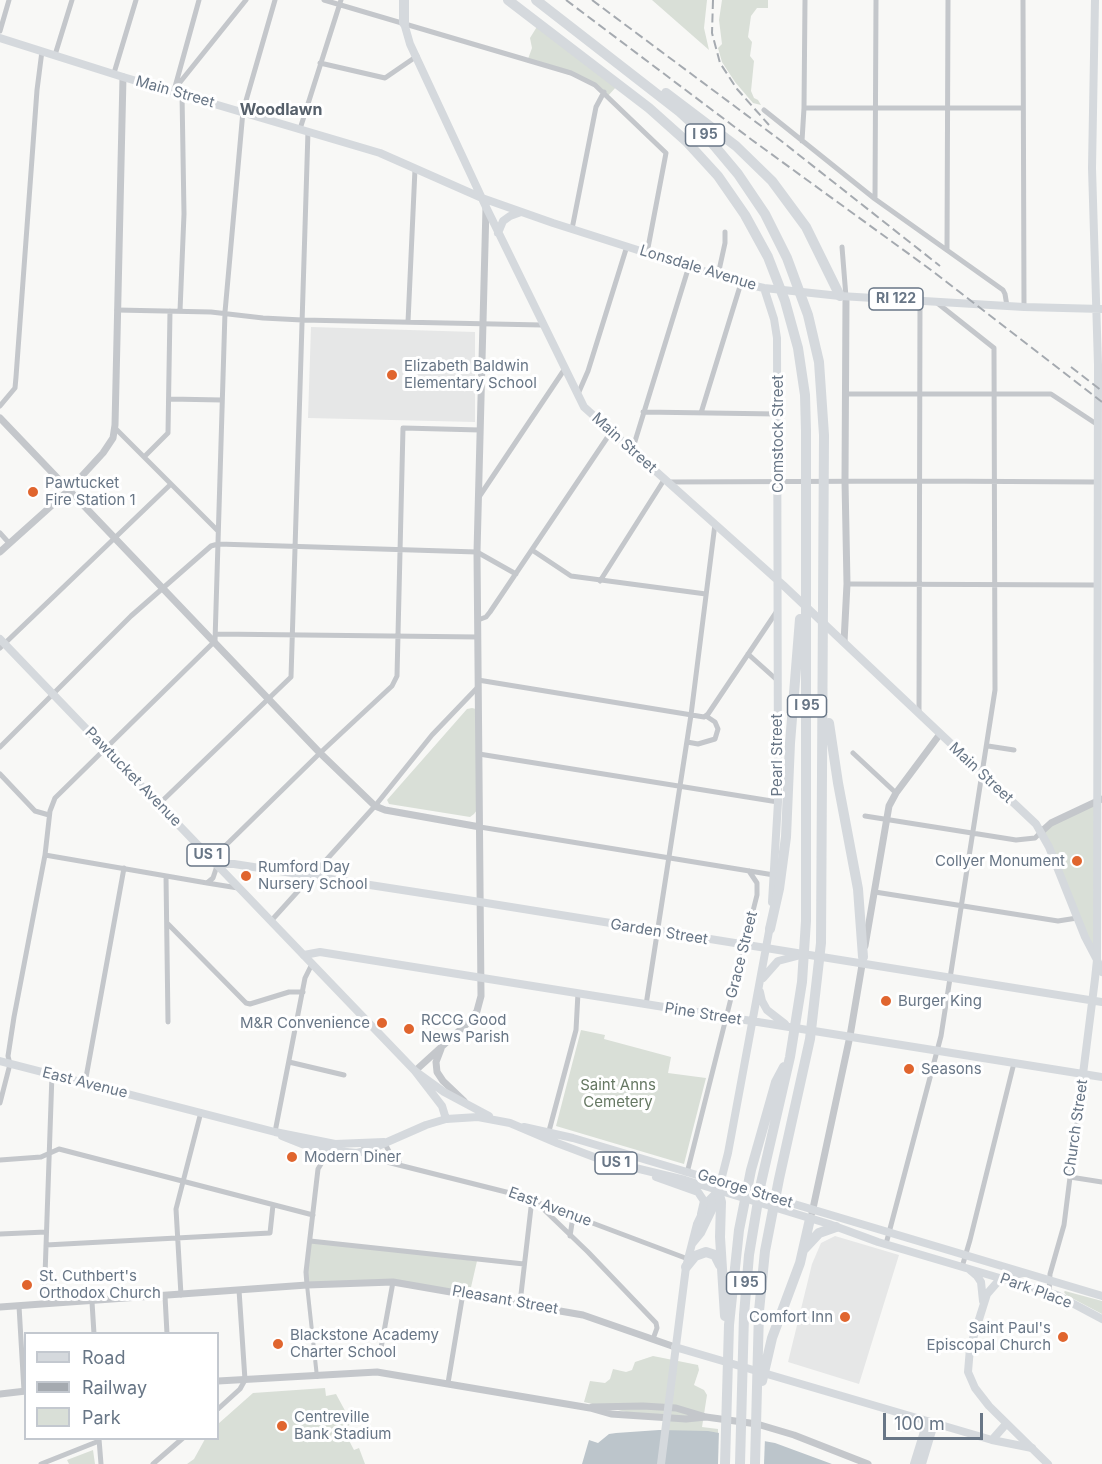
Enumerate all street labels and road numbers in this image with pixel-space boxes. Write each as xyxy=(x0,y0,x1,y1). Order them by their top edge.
street label: Main Street xyxy=(134,72,216,112)
road number: I 95 xyxy=(686,124,724,146)
street label: Lonsdale Avenue xyxy=(637,242,759,294)
road number: RI 122 xyxy=(869,288,923,310)
street label: Comstock Street xyxy=(769,375,787,493)
street label: Main Street xyxy=(588,409,660,477)
road number: I 95 xyxy=(788,695,826,717)
street label: Pearl Street xyxy=(768,714,786,796)
street label: Pawtucket Avenue xyxy=(81,724,185,830)
street label: Main Street xyxy=(945,739,1017,807)
road number: US 1 xyxy=(187,844,229,866)
street label: Grace Street xyxy=(722,910,762,1000)
street label: Garden Street xyxy=(609,915,709,949)
street label: Pine Street xyxy=(663,999,743,1029)
street label: East Avenue xyxy=(41,1064,129,1102)
street label: Church Street xyxy=(1060,1078,1092,1178)
road number: US 1 xyxy=(595,1152,637,1174)
street label: George Street xyxy=(695,1166,795,1212)
street label: East Avenue xyxy=(506,1184,594,1230)
street label: Park Place xyxy=(998,1270,1074,1312)
road number: I 95 xyxy=(726,1272,766,1294)
street label: Pleasant Street xyxy=(451,1282,559,1318)

